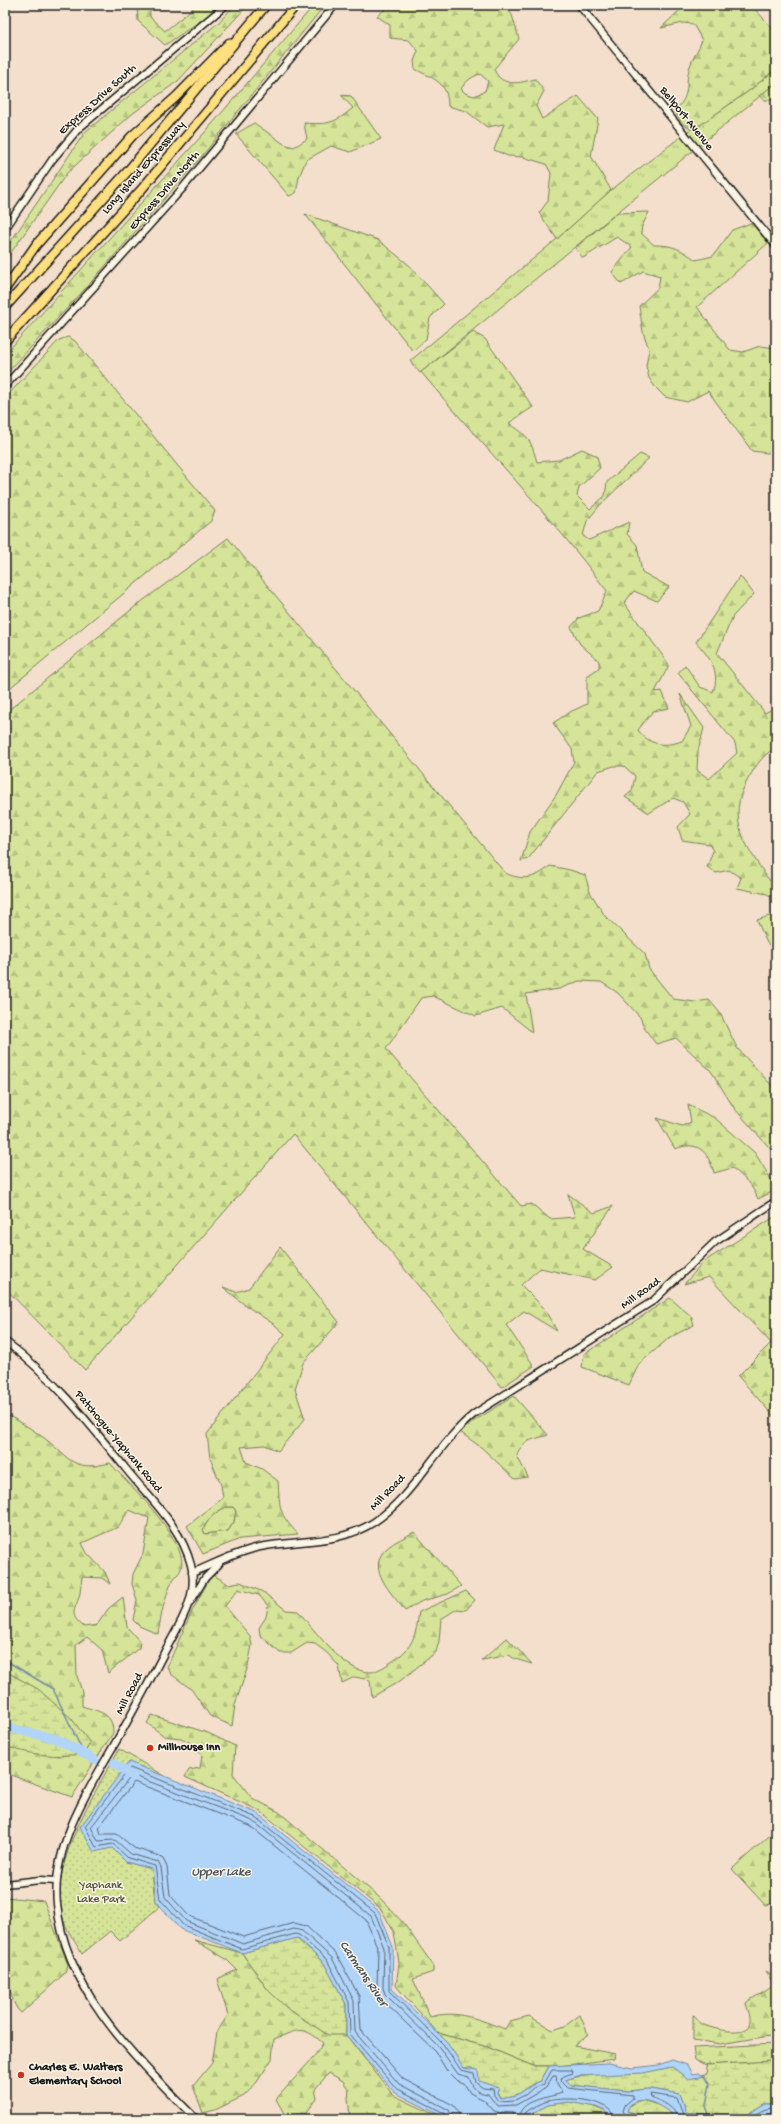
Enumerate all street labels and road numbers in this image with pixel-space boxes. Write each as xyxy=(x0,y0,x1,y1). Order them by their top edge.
street label: Express Drive South xyxy=(56,61,140,139)
street label: Bellport Avenue xyxy=(655,84,716,154)
street label: Long Island Expressway xyxy=(100,118,188,218)
street label: Express Drive North xyxy=(127,148,204,234)
street label: Mill Road xyxy=(619,1274,664,1313)
street label: Patchogue-Yaphank Road xyxy=(71,1387,165,1497)
street label: Mill Road xyxy=(367,1471,409,1514)
street label: Mill Road xyxy=(113,1670,147,1717)

